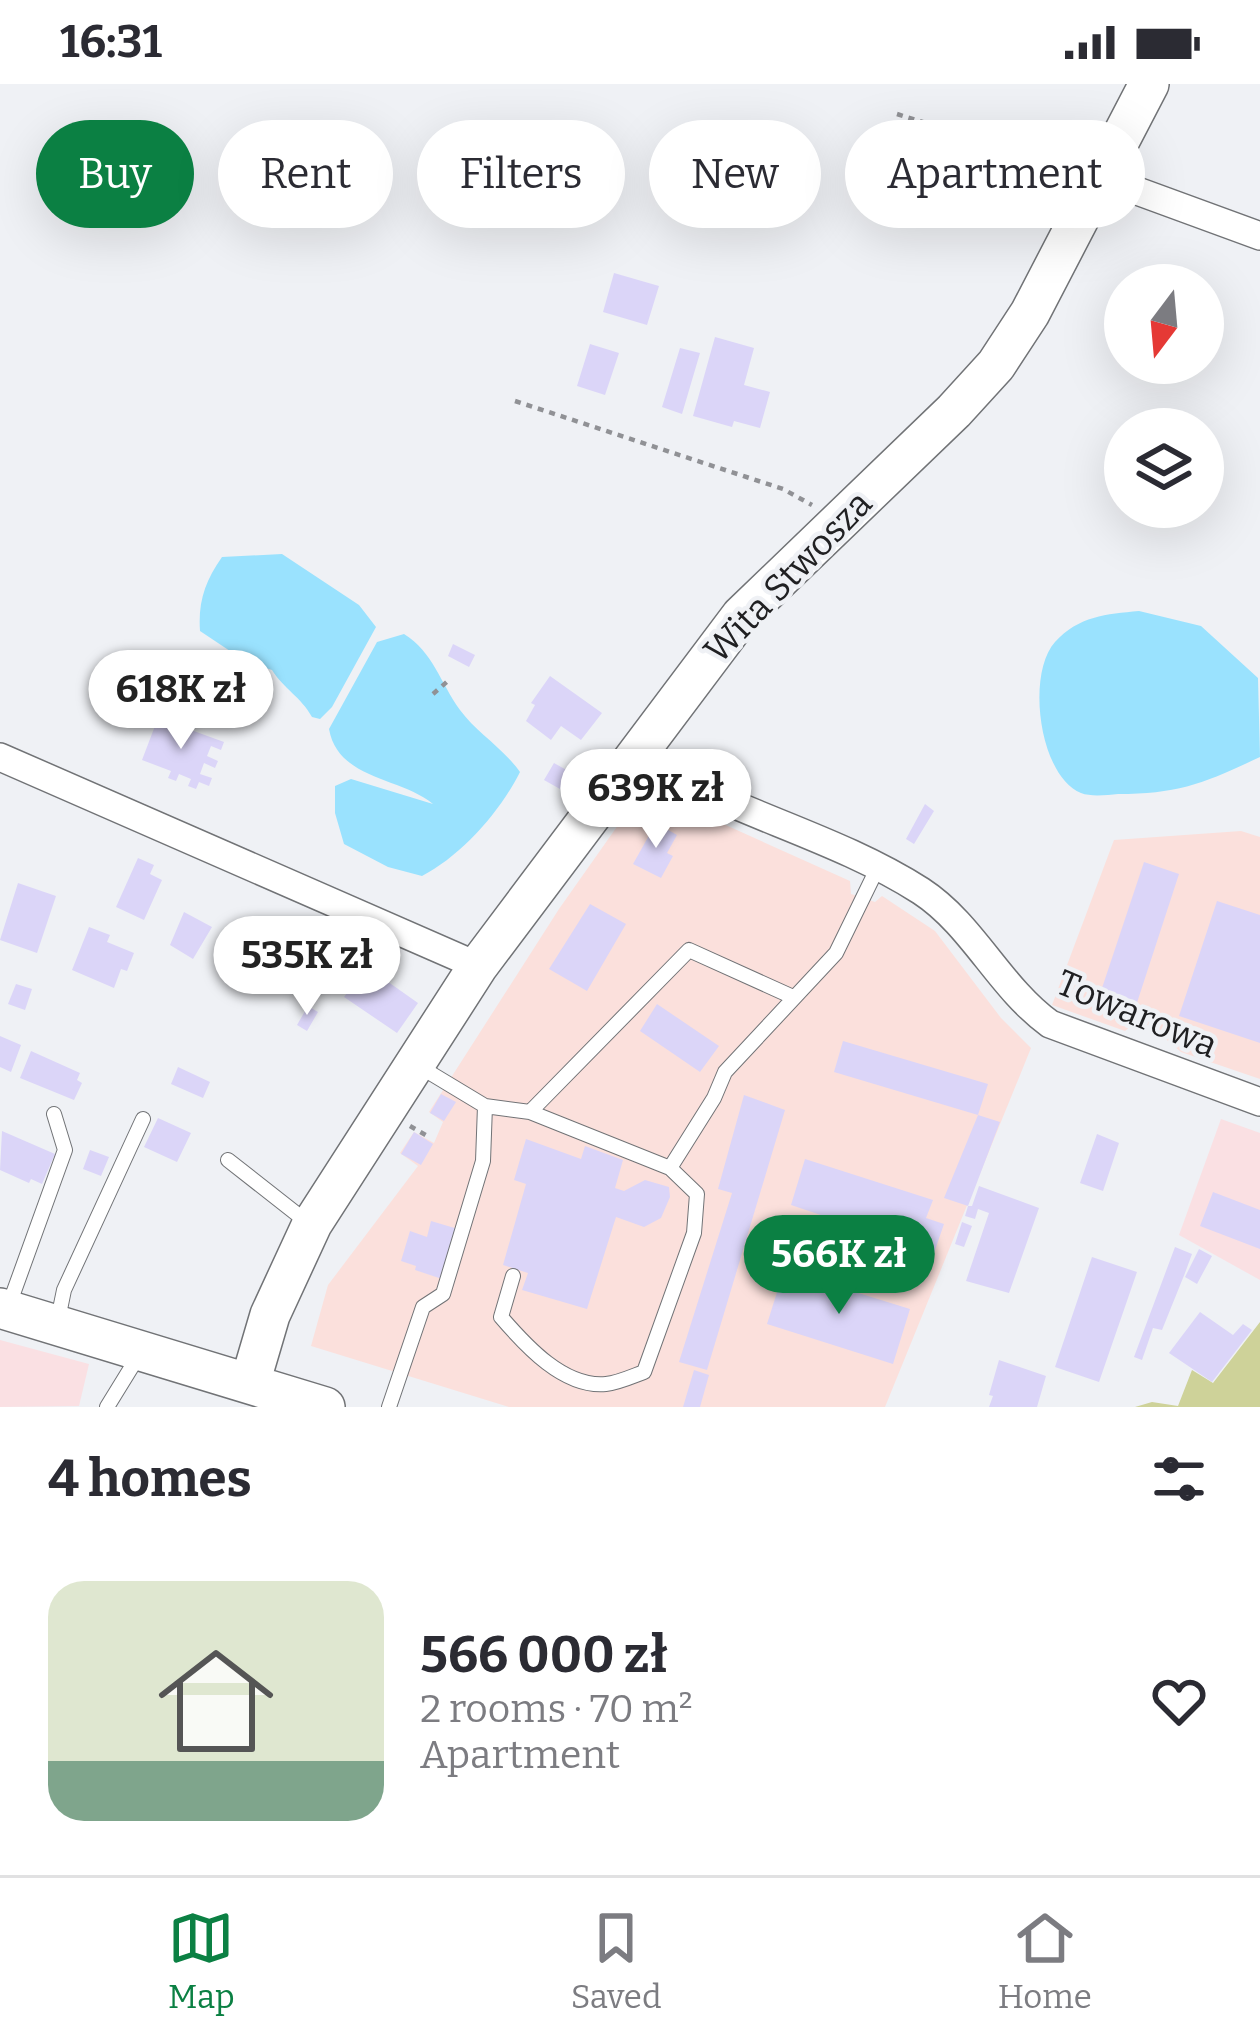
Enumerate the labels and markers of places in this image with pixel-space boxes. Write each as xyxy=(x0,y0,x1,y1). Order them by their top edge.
pin: 618K zł xyxy=(70,650,292,752)
pin: 639K zł xyxy=(545,749,767,851)
pin: 535K zł xyxy=(196,916,418,1018)
pin: 566K zł xyxy=(728,1215,950,1317)

